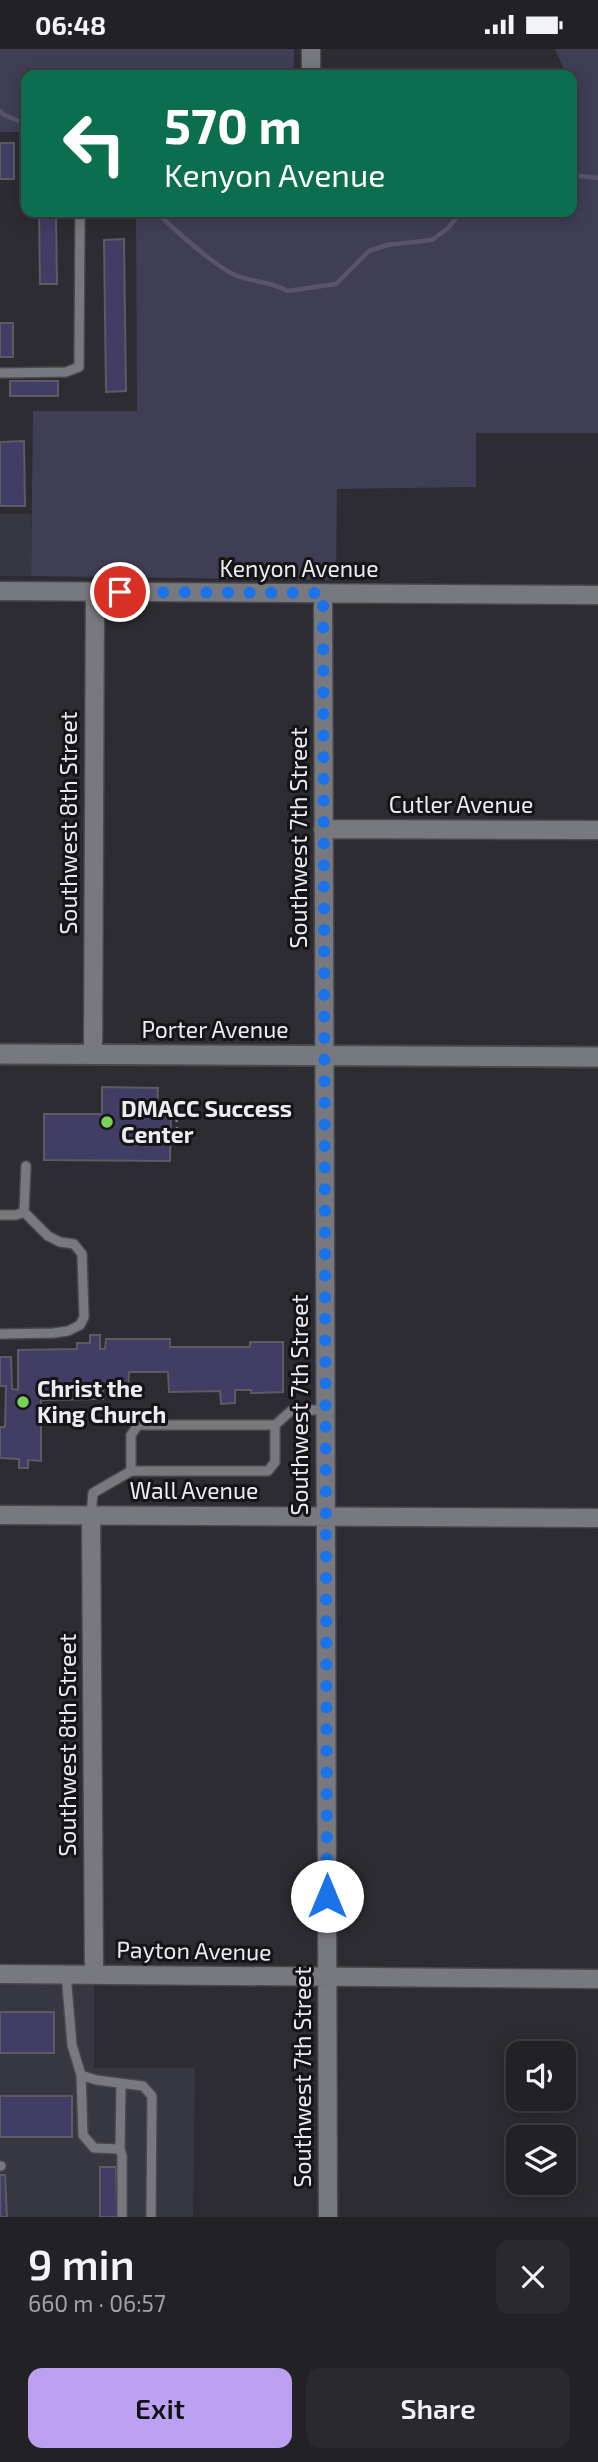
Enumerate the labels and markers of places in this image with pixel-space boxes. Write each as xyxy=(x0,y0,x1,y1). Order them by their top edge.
pin xyxy=(90,562,150,622)
place label: DMACC Success Center xyxy=(121,1094,292,1148)
marker: DMACC Success Center xyxy=(99,1114,115,1130)
place label: Christ the King Church xyxy=(37,1374,166,1428)
marker: Christ the King Church xyxy=(15,1394,31,1410)

